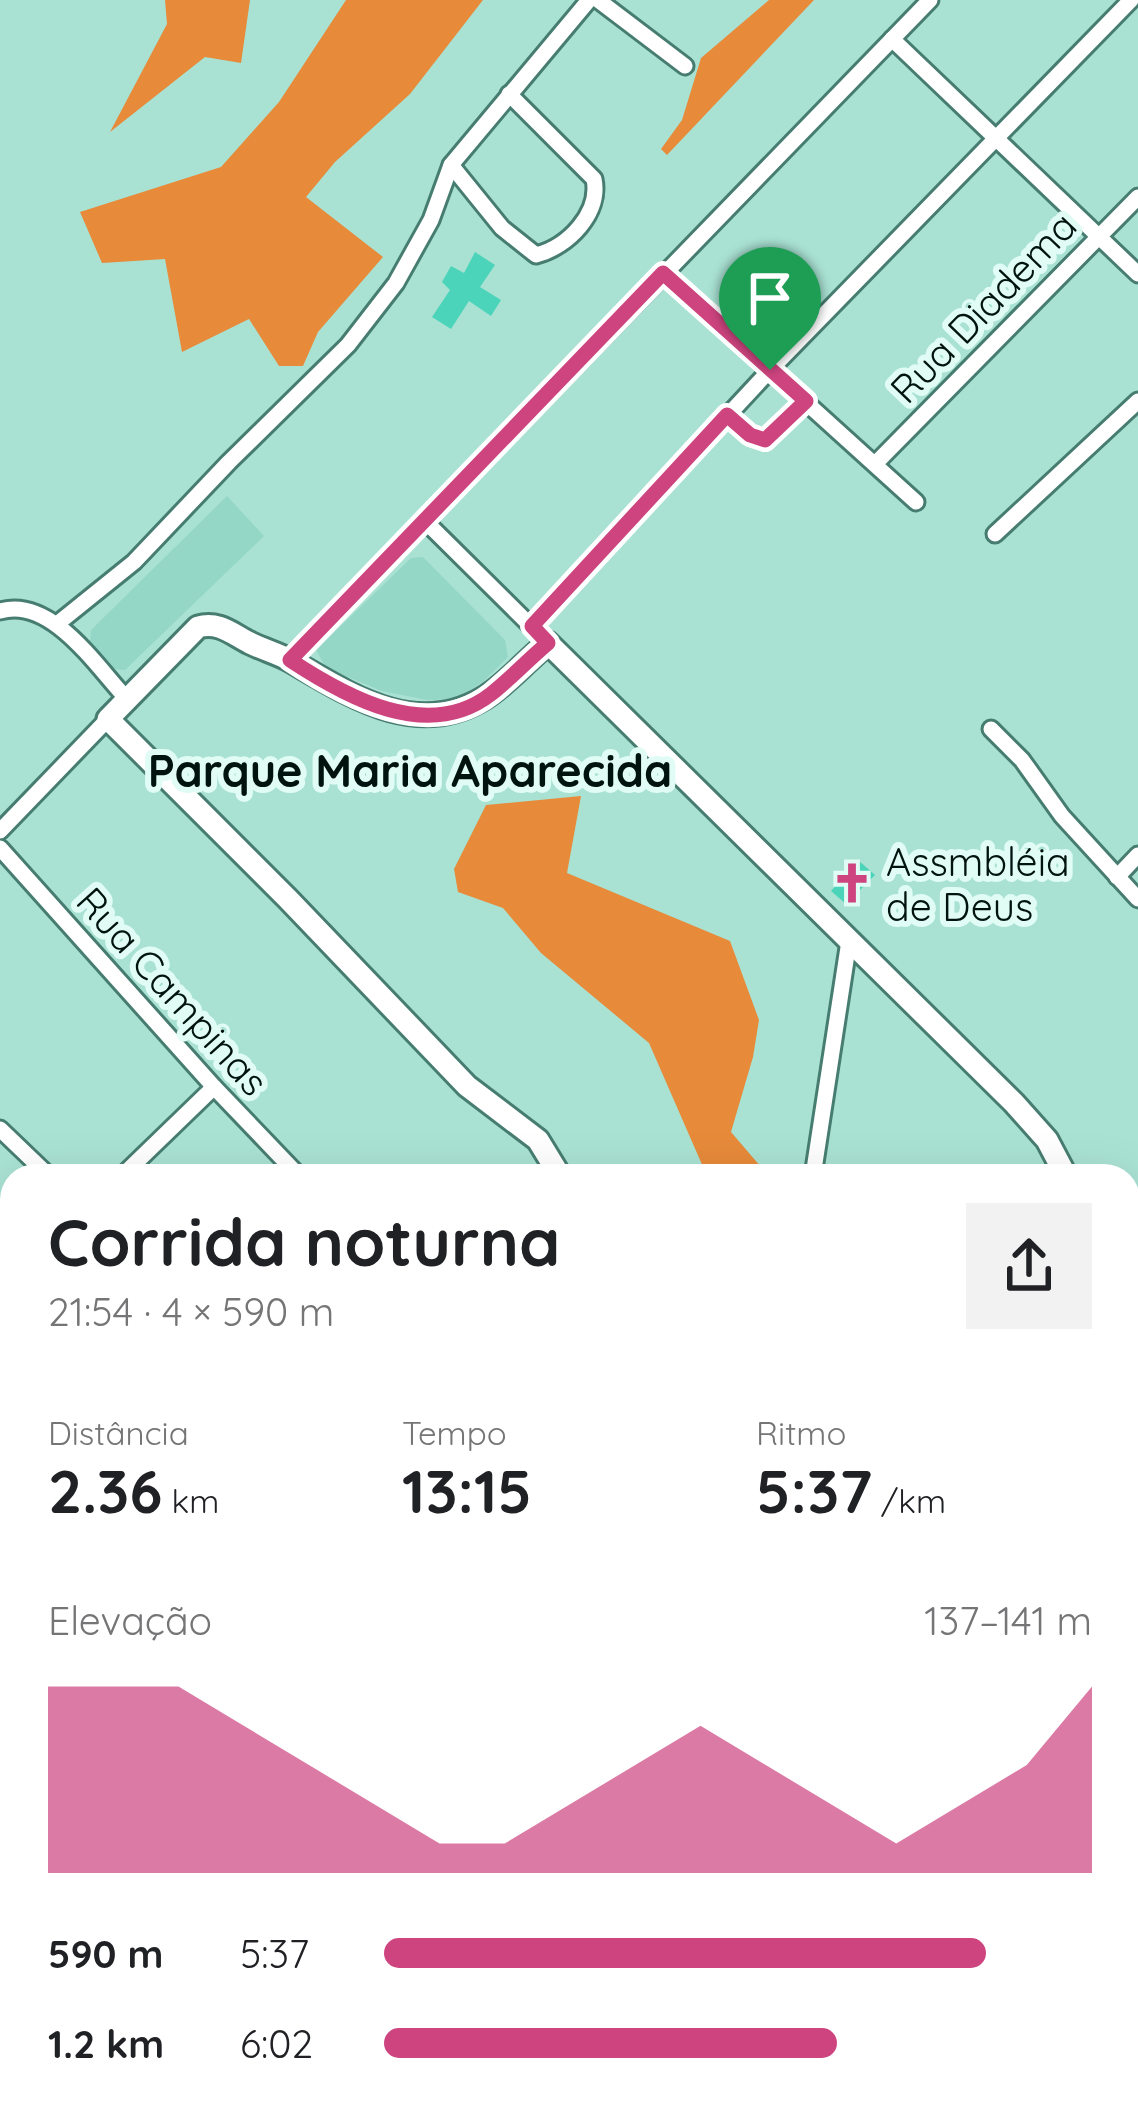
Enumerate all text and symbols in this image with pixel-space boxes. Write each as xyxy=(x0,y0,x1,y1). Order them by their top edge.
street label: Rua Diadema xyxy=(880,201,1086,413)
pin xyxy=(719,247,821,370)
icon: arrive xyxy=(737,265,803,331)
district label: Parque Maria Aparecida xyxy=(148,742,672,798)
place label: Assmbléia de Deus xyxy=(886,837,1070,931)
church icon: Assmbléia de Deus xyxy=(829,860,875,906)
street label: Rua Campinas xyxy=(67,877,279,1105)
text: Corrida noturna xyxy=(48,1200,561,1283)
button: share xyxy=(966,1203,1092,1329)
text: 21:54 · 4 × 590 m xyxy=(48,1287,334,1336)
text: Distância xyxy=(48,1412,189,1453)
text: Tempo xyxy=(402,1412,507,1453)
text: Ritmo xyxy=(756,1412,846,1453)
text: 2.36 xyxy=(48,1453,162,1528)
text: 13:15 xyxy=(402,1453,532,1528)
text: 5:37 xyxy=(756,1453,872,1528)
text: km xyxy=(162,1480,219,1521)
text: /km xyxy=(872,1480,946,1521)
text: Elevação xyxy=(48,1596,212,1645)
text: 137–141 m xyxy=(924,1596,1092,1645)
text: 590 m xyxy=(48,1929,163,1978)
text: 5:37 xyxy=(240,1929,309,1978)
text: 1.2 km xyxy=(48,2019,164,2068)
text: 6:02 xyxy=(240,2019,313,2068)

